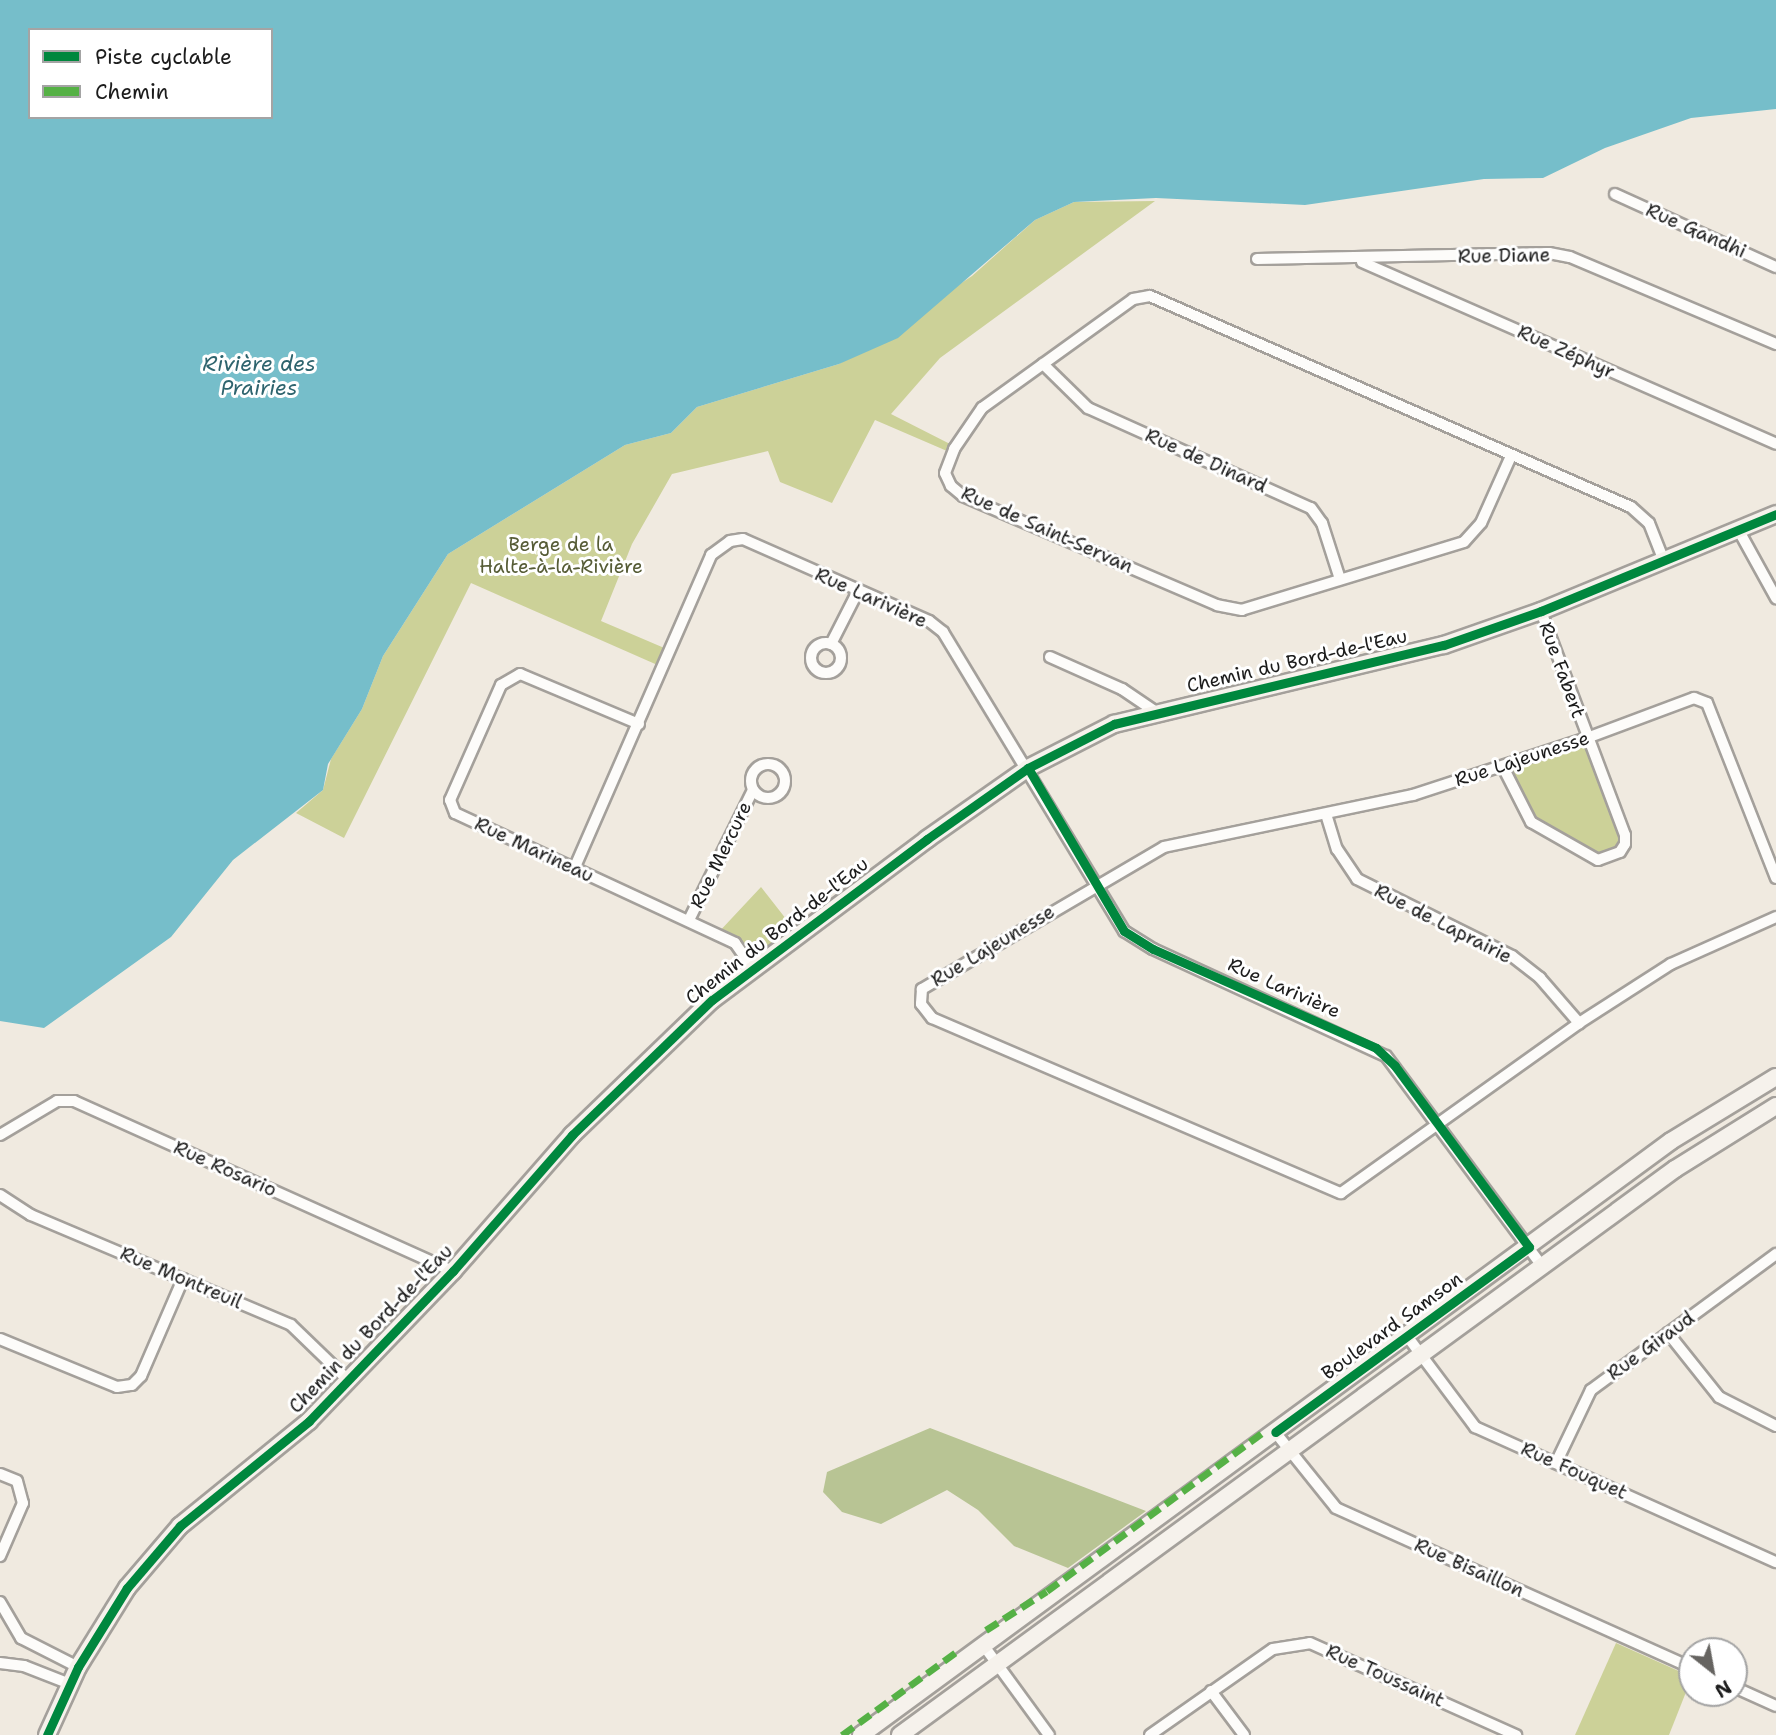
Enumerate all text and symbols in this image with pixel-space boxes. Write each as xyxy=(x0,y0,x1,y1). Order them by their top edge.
legend xyxy=(28,28,273,119)
text: Piste cyclable xyxy=(95,43,232,71)
text: Chemin xyxy=(95,78,169,106)
street label: Rue Gandhi xyxy=(1642,199,1750,263)
street label: Rue Diane xyxy=(1458,244,1550,268)
street label: Rue Zéphyr xyxy=(1514,320,1618,384)
water label: Rivière des Prairies xyxy=(202,351,316,401)
street label: Rue de Dinard xyxy=(1142,424,1270,498)
street label: Rue de Saint-Servan xyxy=(958,482,1136,578)
park label: Berge de la Halte-à-la-Rivière xyxy=(479,534,643,578)
street label: Rue Larivière xyxy=(811,563,931,633)
street label: Rue Fabert xyxy=(1534,619,1590,721)
street label: Chemin du Bord-de-l'Eau xyxy=(1185,625,1409,697)
street label: Rue Lajeunesse xyxy=(1452,727,1592,791)
street label: Rue Mercure xyxy=(685,798,757,912)
street label: Rue Marineau xyxy=(471,813,597,887)
street label: Chemin du Bord-de-l'Eau xyxy=(681,853,873,1009)
street label: Rue de Laprairie xyxy=(1371,880,1515,968)
street label: Rue Lajeunesse xyxy=(927,900,1059,992)
street label: Rue Larivière xyxy=(1224,953,1344,1023)
street label: Rue Rosario xyxy=(170,1136,280,1202)
street label: Chemin du Bord-de-l'Eau xyxy=(284,1240,458,1418)
street label: Rue Montreuil xyxy=(117,1242,245,1314)
street label: Boulevard Samson xyxy=(1317,1267,1467,1385)
street label: Rue Giraud xyxy=(1603,1307,1699,1385)
street label: Rue Fouquet xyxy=(1517,1437,1631,1505)
street label: Rue Bisaillon xyxy=(1411,1534,1527,1602)
north arrow xyxy=(1678,1637,1748,1707)
street label: Rue Toussaint xyxy=(1322,1640,1448,1712)
text: N xyxy=(1710,1674,1736,1703)

